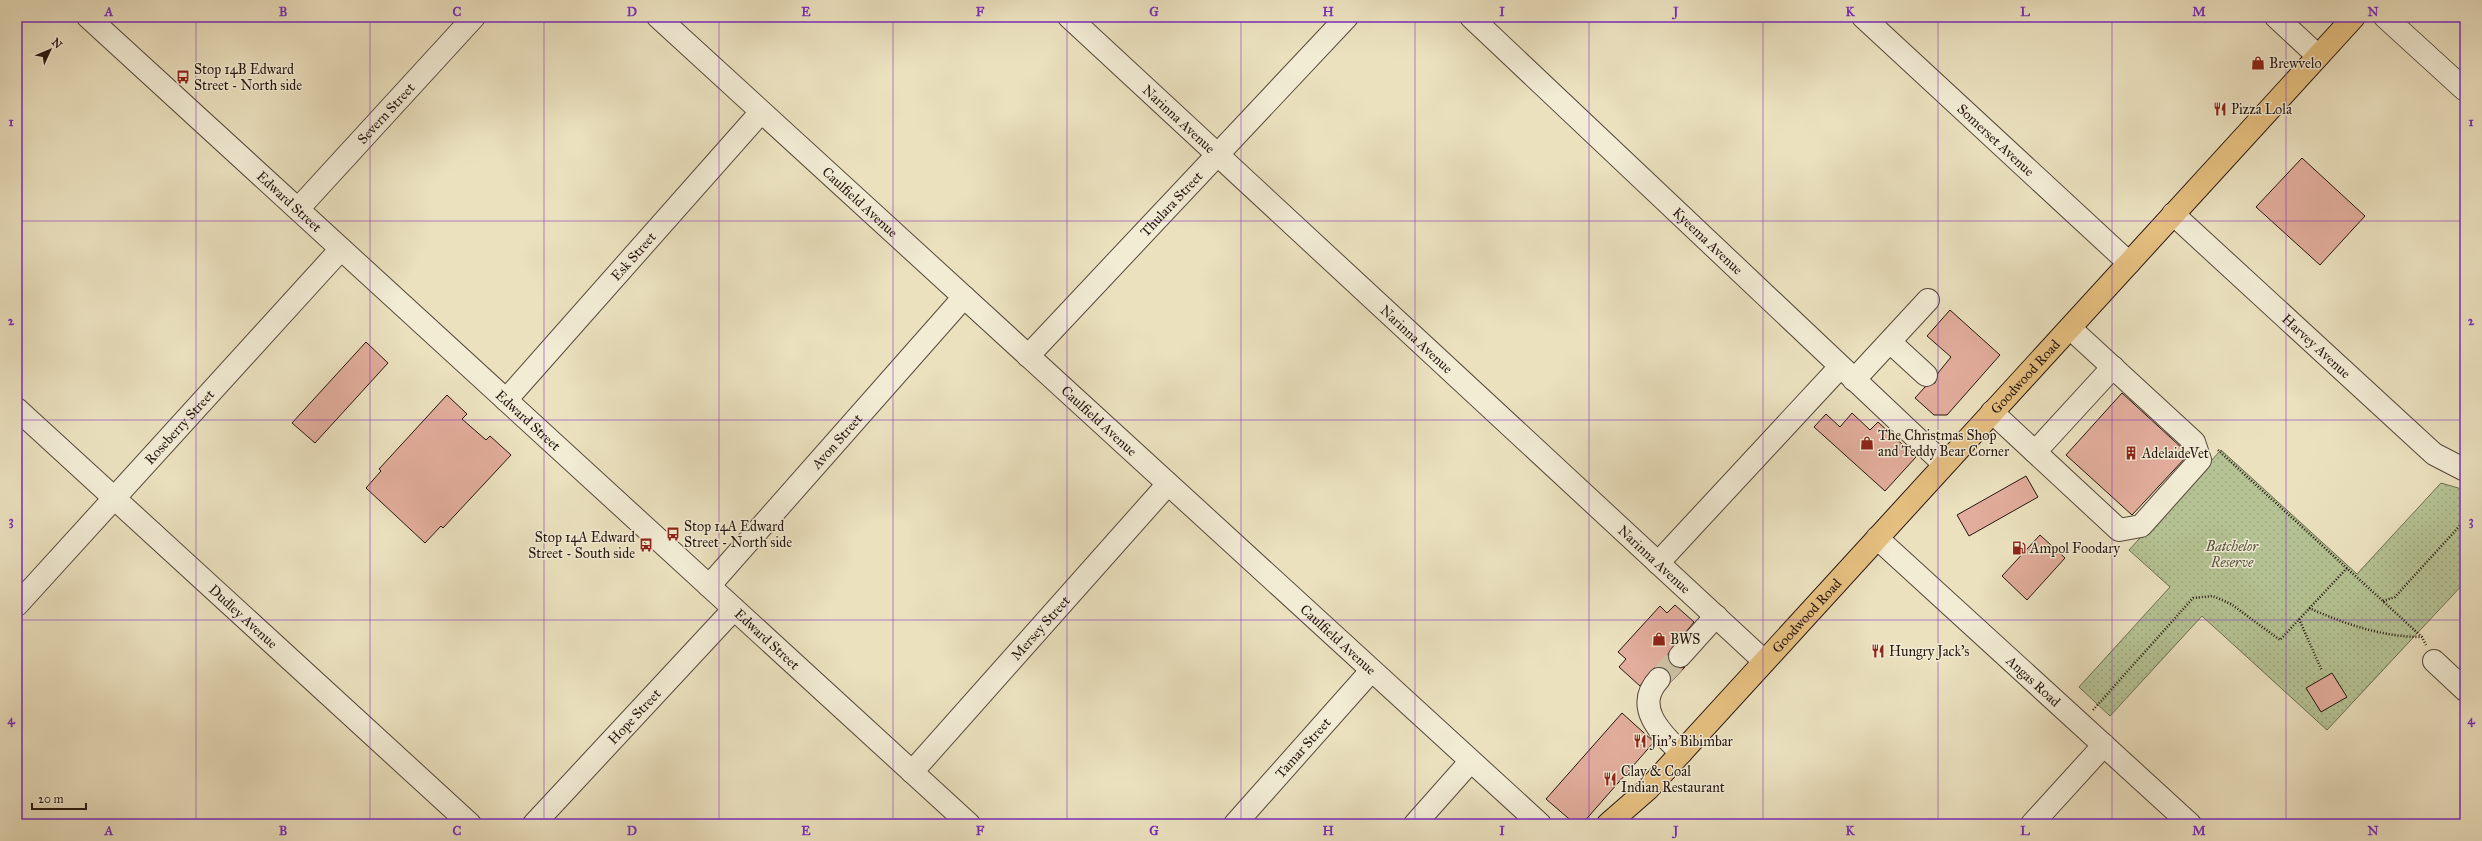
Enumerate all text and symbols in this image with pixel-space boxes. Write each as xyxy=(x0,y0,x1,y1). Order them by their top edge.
text: A xyxy=(104,4,114,20)
text: B xyxy=(279,4,288,20)
text: C xyxy=(453,4,462,20)
text: D xyxy=(627,4,637,20)
text: E xyxy=(801,4,811,20)
text: F xyxy=(976,4,985,20)
text: G xyxy=(1149,4,1159,20)
text: H xyxy=(1322,4,1334,20)
text: I xyxy=(1499,4,1505,20)
text: J xyxy=(1671,4,1679,20)
text: K xyxy=(1845,4,1855,20)
text: L xyxy=(2020,4,2030,20)
text: M xyxy=(2192,4,2206,20)
text: N xyxy=(2367,4,2379,20)
north arrow xyxy=(30,30,70,70)
text: N xyxy=(49,36,65,52)
shop icon: Brewvelo xyxy=(2250,55,2266,71)
place label: Brewvelo xyxy=(2269,55,2322,72)
place label: Stop 14B Edward Street - North side xyxy=(194,61,302,94)
bus stop icon: Stop 14B Edward Street - North side xyxy=(175,69,191,85)
street label: Severn Street xyxy=(354,79,418,147)
street label: Narinna Avenue xyxy=(1139,81,1219,157)
street label: Somerset Avenue xyxy=(1954,100,2038,180)
restaurant icon: Pizza Lola xyxy=(2212,101,2228,117)
place label: Pizza Lola xyxy=(2231,101,2292,118)
text: 1 xyxy=(8,114,14,130)
text: 1 xyxy=(2468,114,2474,130)
street label: Caulfield Avenue xyxy=(819,163,902,241)
street label: Edward Street xyxy=(253,167,325,235)
street label: Thulara Street xyxy=(1136,168,1206,240)
street label: Kyeema Avenue xyxy=(1669,204,1747,278)
street label: Esk Street xyxy=(607,228,659,284)
street label: Narinna Avenue xyxy=(1377,301,1457,377)
street label: Harvey Avenue xyxy=(2279,310,2355,382)
text: 2 xyxy=(8,313,15,329)
text: 2 xyxy=(2468,313,2475,329)
street label: Goodwood Road xyxy=(1987,336,2063,417)
street label: Caulfield Avenue xyxy=(1058,382,1141,460)
street label: Roseberry Street xyxy=(141,386,218,468)
street label: Edward Street xyxy=(492,386,564,454)
street label: Avon Street xyxy=(807,410,866,473)
place label: The Christmas Shop and Teddy Bear Corner xyxy=(1878,427,2010,460)
shop icon: The Christmas Shop and Teddy Bear Corner xyxy=(1859,435,1875,451)
building icon: AdelaideVet xyxy=(2123,445,2139,461)
place label: AdelaideVet xyxy=(2141,445,2209,462)
text: 3 xyxy=(8,513,14,529)
text: 3 xyxy=(2468,513,2474,529)
place label: Stop 14A Edward Street - North side xyxy=(684,518,792,551)
street label: Narinna Avenue xyxy=(1615,522,1694,597)
bus stop icon: Stop 14A Edward Street - North side xyxy=(665,526,681,542)
place label: Stop 14A Edward Street - South side xyxy=(528,529,635,562)
bus stop icon: Stop 14A Edward Street - South side xyxy=(638,537,654,553)
park label: Batchelor Reserve xyxy=(2205,538,2259,571)
fuel station icon: Ampol Foodary xyxy=(2011,540,2027,556)
place label: Ampol Foodary xyxy=(2029,540,2120,557)
street label: Goodwood Road xyxy=(1768,575,1845,656)
street label: Dudley Avenue xyxy=(206,581,281,652)
street label: Mersey Street xyxy=(1007,592,1073,664)
street label: Caulfield Avenue xyxy=(1297,601,1380,678)
street label: Edward Street xyxy=(731,605,803,673)
shop icon: BWS xyxy=(1651,631,1667,647)
place label: BWS xyxy=(1670,631,1700,648)
restaurant icon: Hungry Jack's xyxy=(1870,643,1886,659)
place label: Hungry Jack's xyxy=(1889,643,1969,661)
street label: Angas Road xyxy=(2002,651,2064,710)
street label: Hope Street xyxy=(604,685,664,748)
text: 4 xyxy=(7,712,15,728)
text: 4 xyxy=(2467,712,2475,728)
street label: Tamar Street xyxy=(1271,714,1334,782)
restaurant icon: Jin's Bibimbar xyxy=(1632,733,1648,749)
place label: Jin's Bibimbar xyxy=(1649,733,1734,751)
place label: Clay & Coal Indian Restaurant xyxy=(1621,763,1725,796)
restaurant icon: Clay & Coal Indian Restaurant xyxy=(1602,771,1618,787)
scale bar xyxy=(32,785,86,811)
text: 20 m xyxy=(38,792,64,806)
text: A xyxy=(104,823,114,839)
text: B xyxy=(279,823,288,839)
text: C xyxy=(453,823,462,839)
text: D xyxy=(627,823,637,839)
text: E xyxy=(801,823,811,839)
text: F xyxy=(976,823,985,839)
text: G xyxy=(1149,823,1159,839)
text: H xyxy=(1322,823,1334,839)
text: I xyxy=(1499,823,1505,839)
text: J xyxy=(1671,823,1679,839)
text: K xyxy=(1845,823,1855,839)
text: L xyxy=(2020,823,2030,839)
text: M xyxy=(2192,823,2206,839)
text: N xyxy=(2367,823,2379,839)

